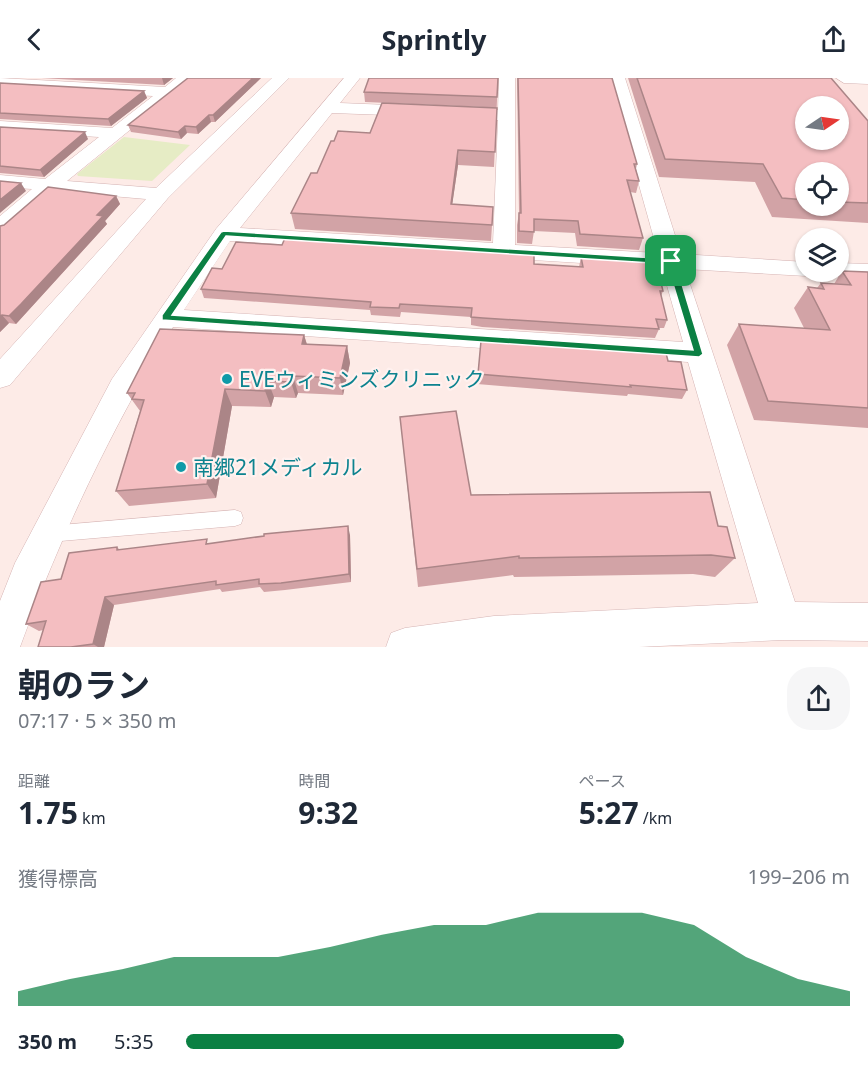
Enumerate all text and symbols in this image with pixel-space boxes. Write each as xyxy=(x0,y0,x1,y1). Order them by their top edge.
text: Sprintly xyxy=(382,21,486,58)
icon: back xyxy=(18,23,51,56)
icon: share xyxy=(817,23,850,56)
north arrow xyxy=(795,96,849,150)
map controls xyxy=(795,96,849,282)
button: locate xyxy=(795,162,849,216)
button: layers xyxy=(795,228,849,282)
pin xyxy=(645,235,696,286)
icon: arrive xyxy=(654,244,687,277)
place label: EVEウィミンズクリニック xyxy=(239,365,485,393)
marker: EVEウィミンズクリニック xyxy=(220,372,234,386)
place label: 南郷21メディカル xyxy=(193,453,363,481)
marker: 南郷21メディカル xyxy=(174,460,188,474)
text: 朝のラン xyxy=(18,662,150,707)
button: share xyxy=(787,667,850,730)
text: 07:17 · 5 × 350 m xyxy=(18,707,176,734)
text: 距離 xyxy=(18,770,50,792)
text: 時間 xyxy=(298,770,330,792)
text: ペース xyxy=(579,770,626,792)
text: 1.75 xyxy=(18,792,78,833)
text: 9:32 xyxy=(298,792,358,833)
text: 5:27 xyxy=(579,792,639,833)
text: km xyxy=(78,807,106,829)
text: /km xyxy=(639,807,672,829)
text: 199–206 m xyxy=(747,863,850,890)
text: 獲得標高 xyxy=(18,865,98,892)
text: 350 m xyxy=(18,1028,77,1055)
text: 5:35 xyxy=(114,1028,154,1055)

